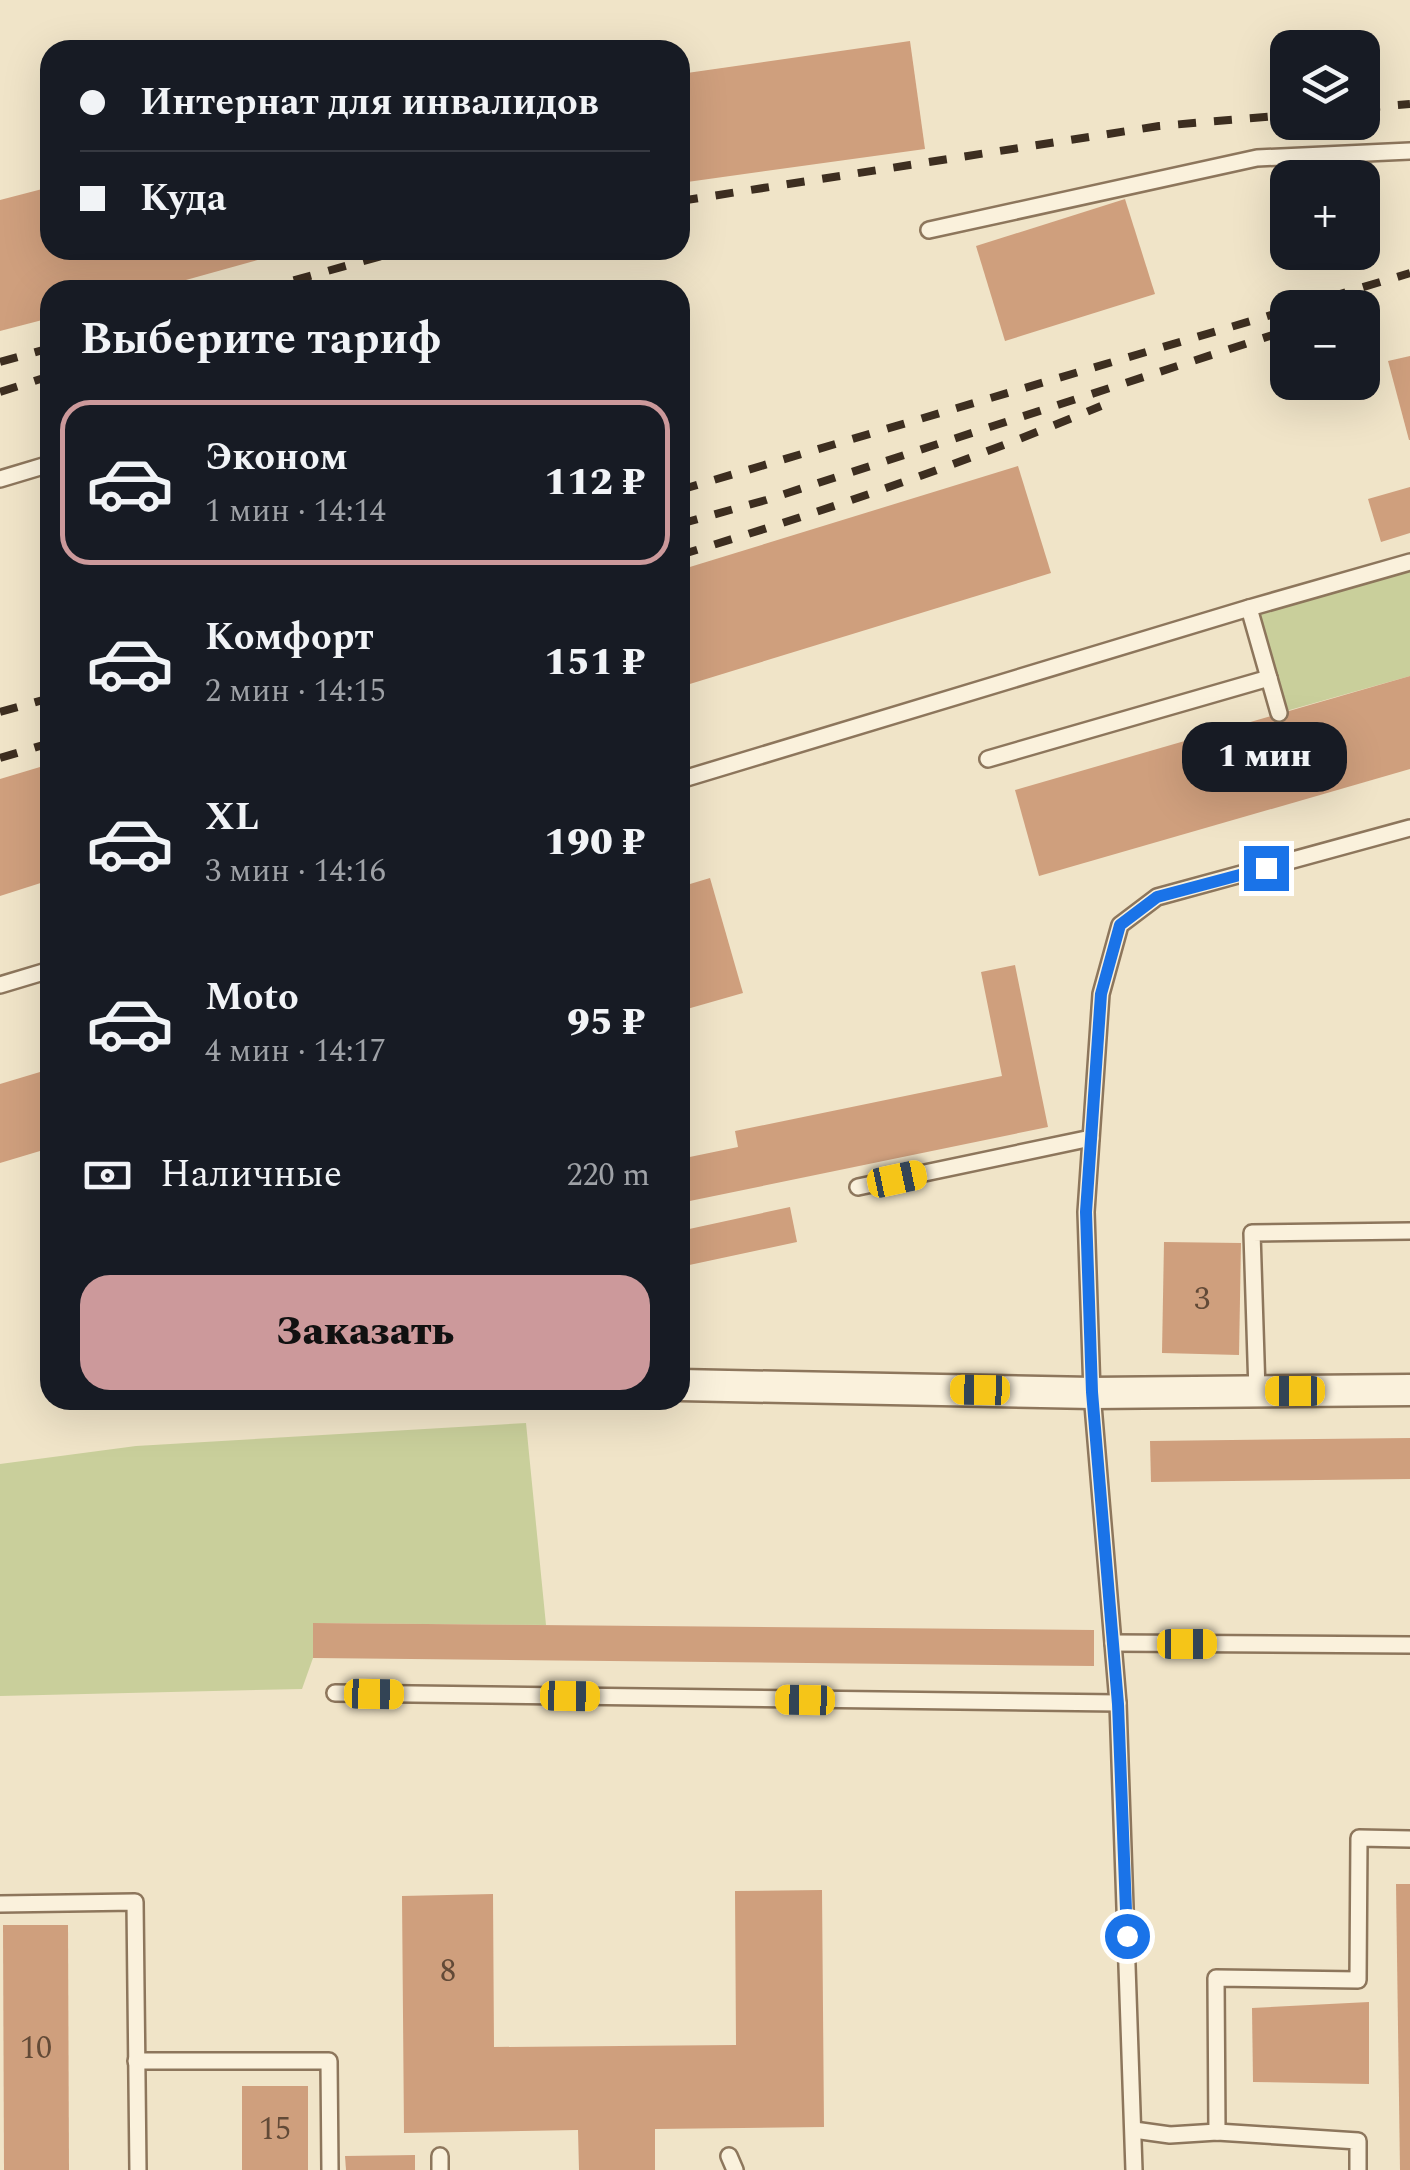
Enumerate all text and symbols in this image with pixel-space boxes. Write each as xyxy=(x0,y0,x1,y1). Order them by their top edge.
map controls xyxy=(1270,30,1380,400)
button: layers xyxy=(1270,30,1380,140)
text: Интернат для инвалидов xyxy=(140,74,599,132)
button: + xyxy=(1270,160,1380,270)
text: Куда xyxy=(140,170,227,228)
button: − xyxy=(1270,290,1380,400)
text: Выберите тариф xyxy=(80,305,441,374)
text: Эконом xyxy=(205,429,348,487)
icon: car xyxy=(85,438,175,528)
text: 112 ₽ xyxy=(544,454,645,512)
text: 1 мин · 14:14 xyxy=(205,487,386,536)
text: Комфорт xyxy=(205,609,374,667)
icon: car xyxy=(85,618,175,708)
text: 151 ₽ xyxy=(544,634,645,692)
text: 2 мин · 14:15 xyxy=(205,667,386,716)
callout: 1 мин xyxy=(1184,723,1348,793)
text: 1 мин xyxy=(1218,732,1311,781)
text: XL xyxy=(205,789,259,847)
icon: car xyxy=(85,798,175,888)
text: 190 ₽ xyxy=(544,814,645,872)
route end xyxy=(1244,846,1289,891)
text: 3 мин · 14:16 xyxy=(205,847,386,896)
text: Moto xyxy=(205,969,299,1027)
icon: car xyxy=(85,978,175,1068)
text: 95 ₽ xyxy=(567,994,645,1052)
text: 4 мин · 14:17 xyxy=(205,1027,386,1076)
text: Наличные xyxy=(160,1146,342,1204)
icon: cash xyxy=(80,1148,135,1203)
text: 220 m xyxy=(566,1151,650,1200)
car xyxy=(865,1158,929,1200)
button: Заказать xyxy=(80,1275,650,1390)
house number: 3 xyxy=(1194,1275,1210,1324)
car xyxy=(950,1374,1010,1406)
car xyxy=(1265,1376,1325,1406)
car xyxy=(1157,1629,1217,1659)
car xyxy=(344,1678,404,1710)
car xyxy=(540,1680,600,1712)
car xyxy=(775,1684,835,1716)
route start xyxy=(1105,1914,1150,1959)
house number: 8 xyxy=(440,1947,456,1996)
house number: 10 xyxy=(20,2024,52,2073)
house number: 15 xyxy=(259,2105,291,2154)

